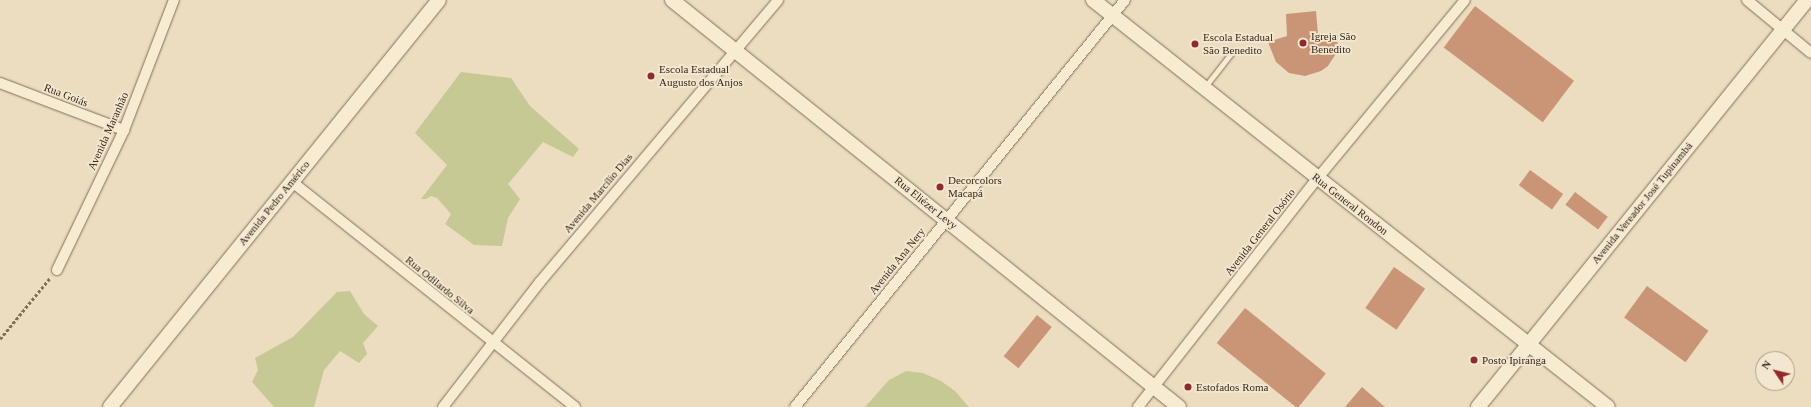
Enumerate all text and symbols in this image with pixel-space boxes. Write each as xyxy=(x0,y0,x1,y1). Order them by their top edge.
place label: Igreja São Benedito xyxy=(1311,30,1356,56)
place label: Escola Estadual São Benedito xyxy=(1203,31,1273,57)
marker: Igreja São Benedito xyxy=(1298,38,1308,48)
marker: Escola Estadual São Benedito xyxy=(1190,39,1200,49)
place label: Escola Estadual Augusto dos Anjos xyxy=(659,63,743,89)
marker: Escola Estadual Augusto dos Anjos xyxy=(646,71,656,81)
street label: Rua Goiás xyxy=(42,81,90,109)
street label: Avenida Maranhão xyxy=(85,90,131,172)
street label: Avenida Vereador José Tupinambá xyxy=(1589,139,1695,267)
street label: Avenida Marcílio Dias xyxy=(561,150,635,236)
street label: Avenida Pedro Américo xyxy=(235,158,313,248)
street label: Rua General Rondon xyxy=(1309,170,1391,238)
street label: Rua Eliézer Levy xyxy=(892,174,960,232)
place label: Decorcolors Macapá xyxy=(948,174,1002,200)
marker: Decorcolors Macapá xyxy=(935,182,945,192)
street label: Avenida General Osório xyxy=(1222,186,1298,278)
street label: Avenida Ana Nery xyxy=(866,225,928,297)
street label: Rua Odilardo Silva xyxy=(403,253,477,317)
north arrow xyxy=(1755,351,1795,391)
place label: Posto Ipiranga xyxy=(1482,353,1546,367)
marker: Posto Ipiranga xyxy=(1469,355,1479,365)
text: N xyxy=(1759,358,1773,371)
place label: Estofados Roma xyxy=(1196,380,1268,394)
marker: Estofados Roma xyxy=(1183,382,1193,392)

